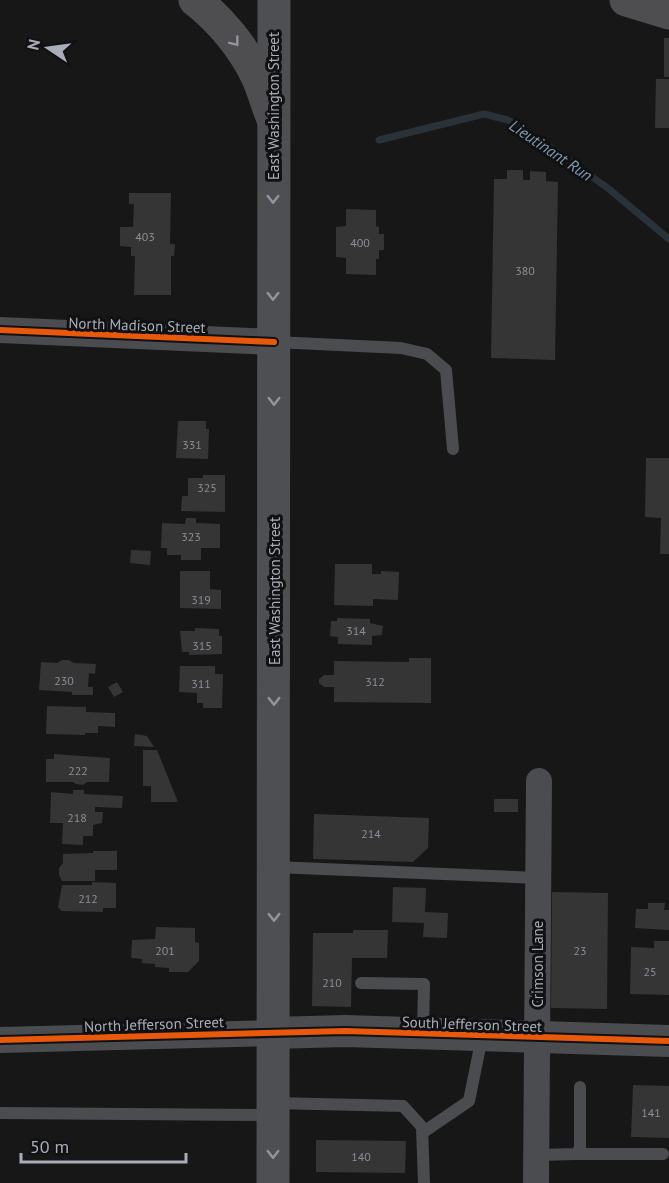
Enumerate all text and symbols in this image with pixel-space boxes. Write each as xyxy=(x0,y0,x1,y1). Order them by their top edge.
north arrow xyxy=(18,18,78,78)
street label: East Washington Street xyxy=(264,32,283,180)
one-way arrow xyxy=(228,36,239,47)
text: N xyxy=(22,37,44,52)
water label: Lieutinant Run xyxy=(506,115,596,185)
one-way arrow xyxy=(267,194,279,203)
house number: 403 xyxy=(135,229,155,244)
house number: 400 xyxy=(350,235,370,250)
house number: 380 xyxy=(515,263,535,278)
one-way arrow xyxy=(267,292,279,301)
street label: North Madison Street xyxy=(68,313,206,337)
one-way arrow xyxy=(268,396,280,405)
house number: 331 xyxy=(182,437,202,452)
house number: 325 xyxy=(197,480,217,495)
street label: East Washington Street xyxy=(265,517,284,665)
house number: 323 xyxy=(181,529,201,544)
house number: 319 xyxy=(191,592,211,607)
house number: 314 xyxy=(346,623,366,638)
house number: 315 xyxy=(192,638,212,653)
house number: 230 xyxy=(54,673,74,688)
house number: 312 xyxy=(365,674,385,689)
house number: 311 xyxy=(191,676,211,691)
one-way arrow xyxy=(268,696,280,705)
house number: 222 xyxy=(68,763,88,778)
house number: 218 xyxy=(67,810,87,825)
house number: 214 xyxy=(361,826,381,841)
house number: 212 xyxy=(78,891,98,906)
one-way arrow xyxy=(268,912,280,921)
street label: Crimson Lane xyxy=(528,921,547,1007)
house number: 201 xyxy=(155,943,175,958)
house number: 23 xyxy=(573,943,587,958)
house number: 25 xyxy=(643,964,657,979)
house number: 210 xyxy=(322,975,342,990)
street label: North Jefferson Street xyxy=(84,1012,224,1036)
street label: South Jefferson Street xyxy=(402,1012,542,1036)
house number: 141 xyxy=(641,1105,661,1120)
scale bar xyxy=(21,1126,186,1164)
text: 50 m xyxy=(30,1135,69,1158)
one-way arrow xyxy=(267,1149,279,1158)
house number: 140 xyxy=(351,1149,371,1164)

